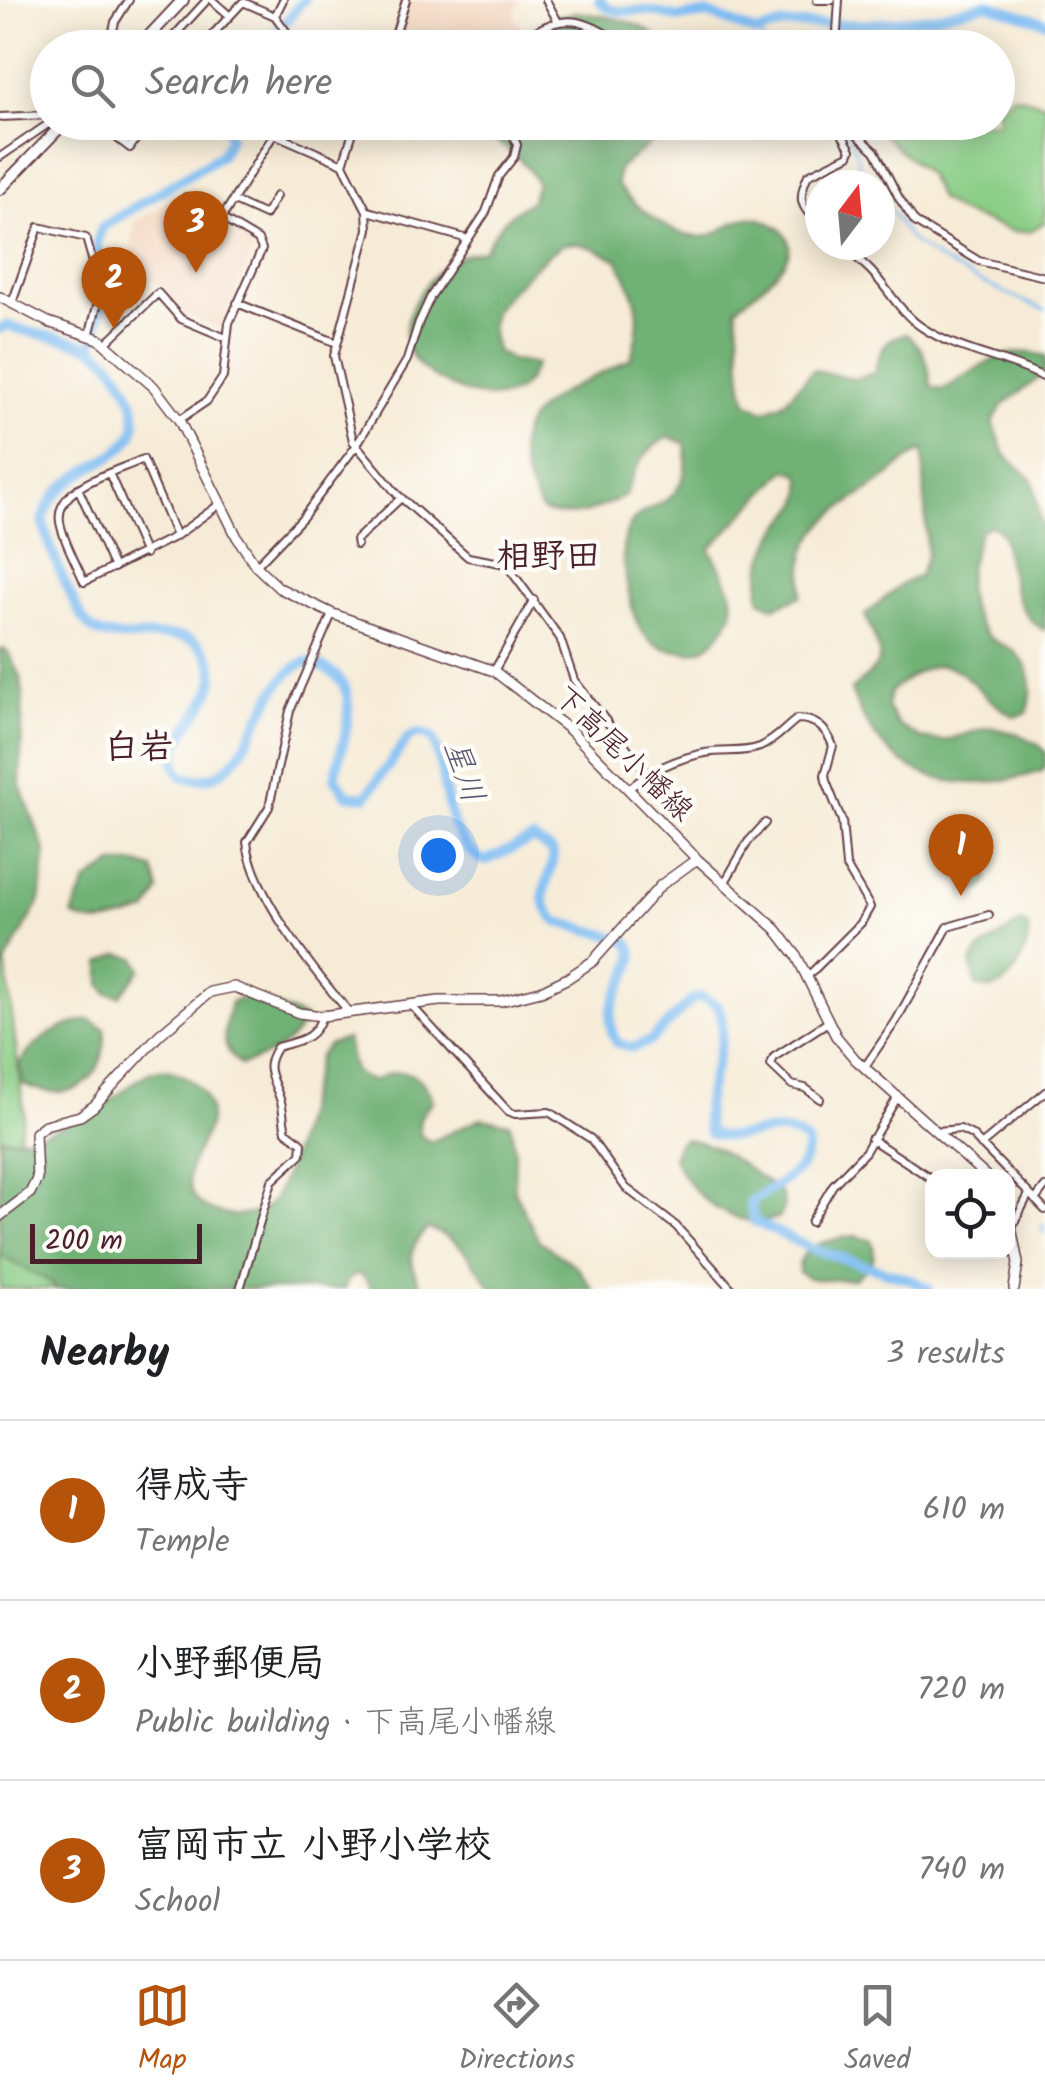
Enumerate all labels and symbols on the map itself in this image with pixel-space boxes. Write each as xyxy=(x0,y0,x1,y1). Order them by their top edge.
north arrow xyxy=(805,170,895,260)
pin: 3 xyxy=(164,190,228,273)
pin: 2 xyxy=(82,246,146,329)
district label: 相野田 xyxy=(495,530,601,586)
street label: 下高尾小幡線 xyxy=(541,675,704,834)
district label: 白岩 xyxy=(104,721,174,777)
water label: 星川 xyxy=(428,733,497,810)
pin: 1 xyxy=(928,814,994,896)
your location xyxy=(413,830,464,881)
scale bar xyxy=(30,1219,202,1264)

